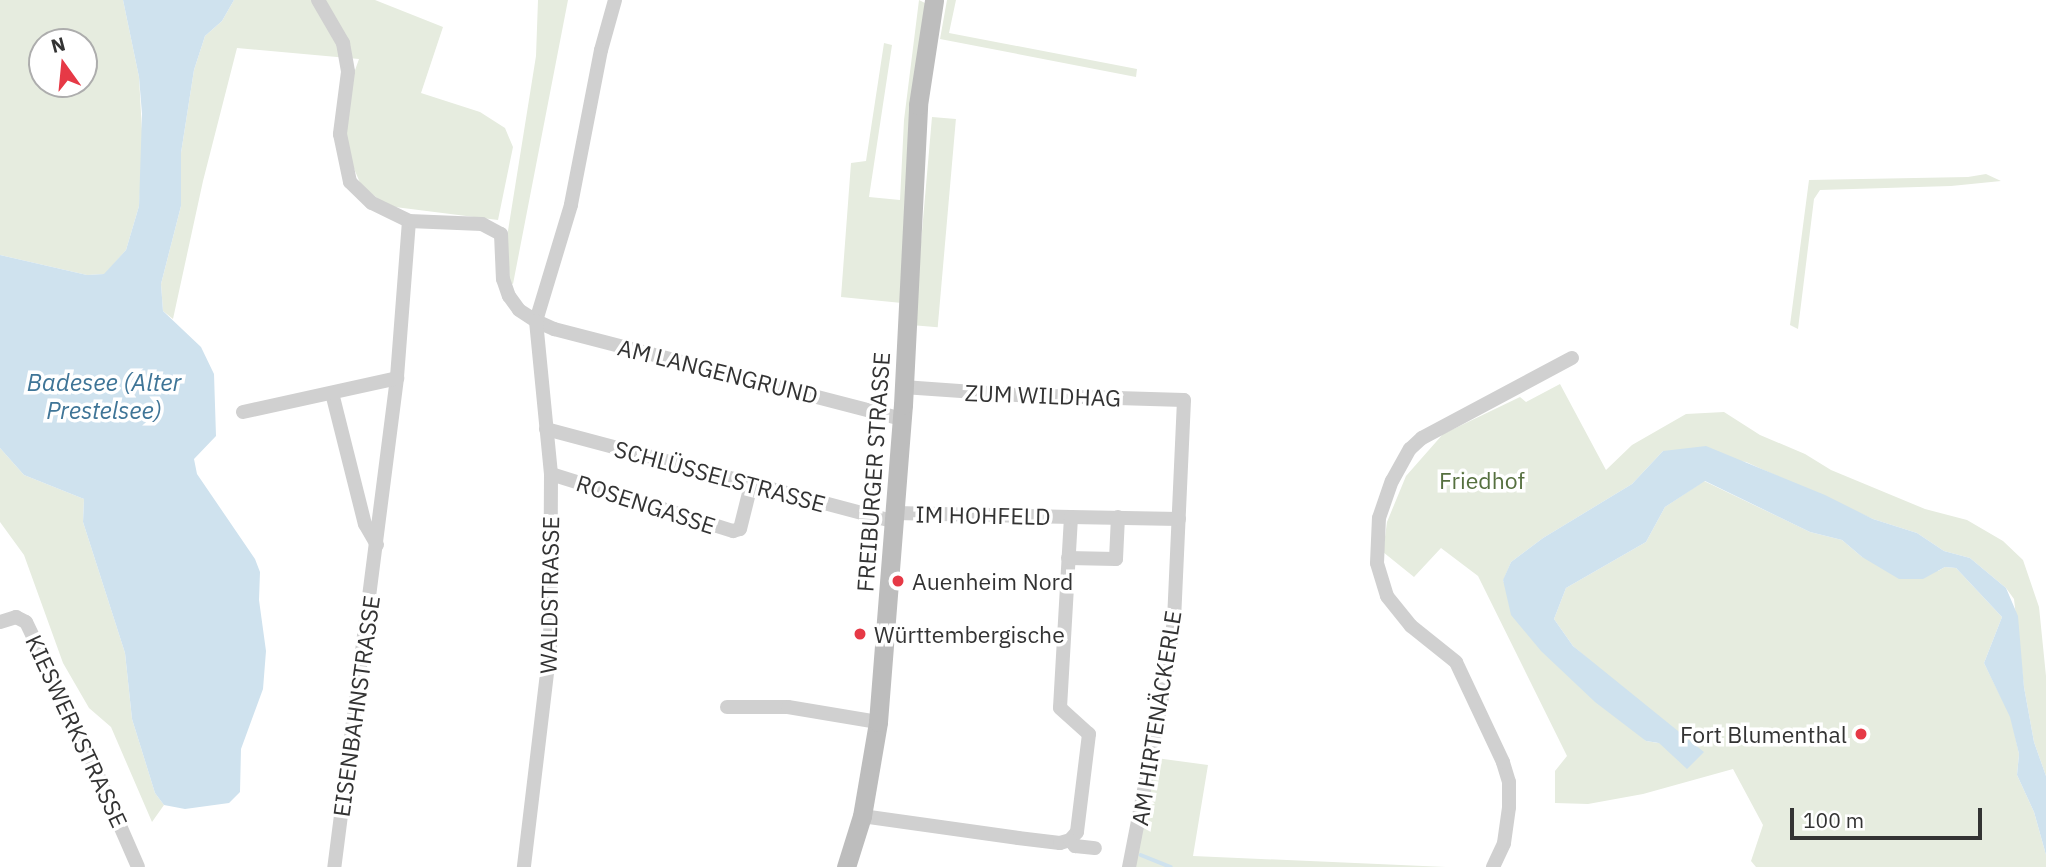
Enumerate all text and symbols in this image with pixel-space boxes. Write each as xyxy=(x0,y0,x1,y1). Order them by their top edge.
north arrow xyxy=(28,28,98,98)
text: N xyxy=(48,31,68,58)
street label: AM LANGENGRUND xyxy=(615,333,821,409)
street label: FREIBURGER STRASSE xyxy=(851,351,895,593)
water label: Badesee (Alter Prestelsee) xyxy=(27,369,181,425)
street label: ZUM WILDHAG xyxy=(964,378,1122,412)
street label: SCHLÜSSELSTRASSE xyxy=(611,435,829,517)
park label: Friedhof xyxy=(1439,466,1525,494)
street label: ROSENGASSE xyxy=(573,469,719,539)
street label: IM HOHFELD xyxy=(915,500,1051,530)
street label: WALDSTRASSE xyxy=(534,516,564,674)
place label: Auenheim Nord xyxy=(912,567,1073,595)
marker: Auenheim Nord xyxy=(890,573,906,589)
street label: EISENBAHNSTRASSE xyxy=(327,594,385,818)
street label: AM HIRTENÄCKERLE xyxy=(1125,608,1187,828)
place label: Württembergische xyxy=(874,620,1065,648)
marker: Württembergische xyxy=(852,626,868,642)
street label: KIESWERKSTRASSE xyxy=(20,630,134,832)
place label: Fort Blumenthal xyxy=(1680,720,1847,748)
marker: Fort Blumenthal xyxy=(1853,726,1869,742)
scale bar xyxy=(1794,794,1986,838)
text: 100 m xyxy=(1803,806,1864,834)

